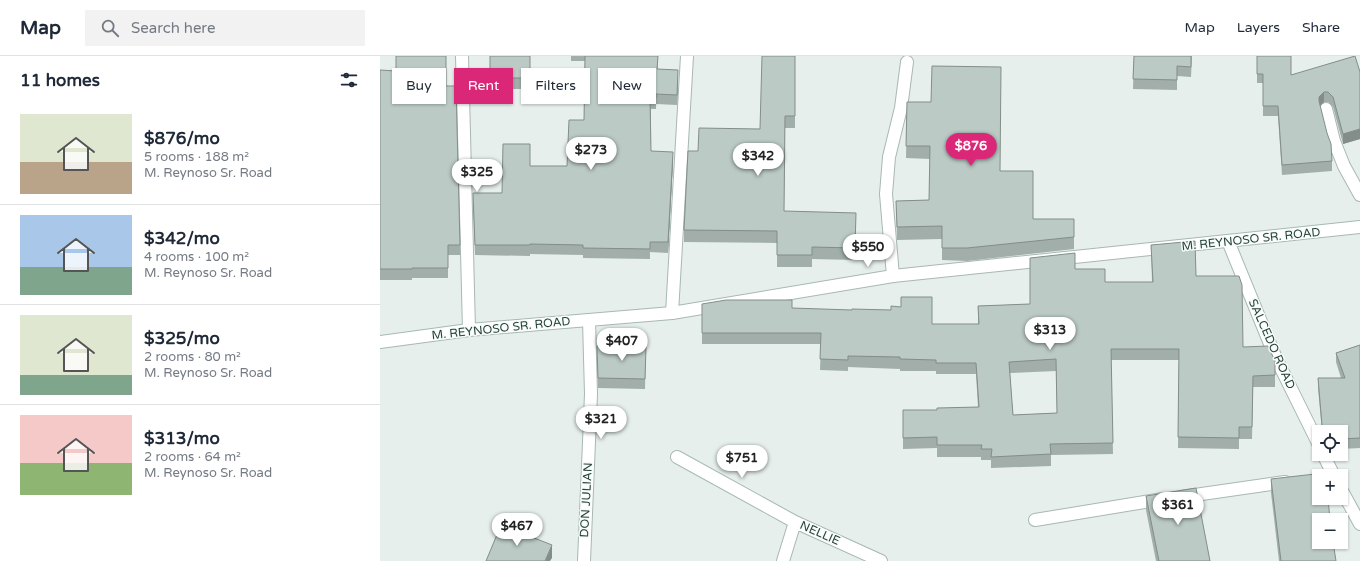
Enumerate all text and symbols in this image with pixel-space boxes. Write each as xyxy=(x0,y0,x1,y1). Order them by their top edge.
search box xyxy=(85,10,365,46)
text: Map xyxy=(20,17,61,39)
icon: search xyxy=(99,17,121,39)
text: Search here xyxy=(131,19,215,37)
text: Map xyxy=(1185,19,1215,36)
text: Layers xyxy=(1237,19,1280,36)
text: Share xyxy=(1302,19,1340,36)
chip: Buy xyxy=(392,68,446,104)
chip: Rent xyxy=(454,68,513,104)
chip: Filters xyxy=(521,68,590,104)
chip: New xyxy=(598,68,656,104)
icon: filters xyxy=(338,69,360,91)
text: 11 homes xyxy=(20,70,100,91)
text: $876/mo xyxy=(144,128,220,149)
icon: home xyxy=(52,130,100,178)
pin: $876 xyxy=(947,133,995,167)
pin: $273 xyxy=(567,137,615,171)
text: $876 xyxy=(955,138,987,154)
text: $273 xyxy=(575,142,607,158)
pin: $342 xyxy=(734,143,782,177)
text: $342 xyxy=(742,148,774,164)
text: 5 rooms · 188 m² xyxy=(144,149,249,165)
pin: $325 xyxy=(453,159,501,193)
text: $325 xyxy=(461,164,493,180)
text: M. Reynoso Sr. Road xyxy=(144,165,272,181)
street label: M. REYNOSO SR. ROAD xyxy=(1181,225,1321,253)
text: $342/mo xyxy=(144,228,220,249)
icon: home xyxy=(52,231,100,279)
pin: $550 xyxy=(844,234,892,268)
text: $550 xyxy=(852,239,884,255)
text: 4 rooms · 100 m² xyxy=(144,249,249,265)
text: M. Reynoso Sr. Road xyxy=(144,265,272,281)
street label: SALCEDO ROAD xyxy=(1246,297,1298,391)
street label: M. REYNOSO SR. ROAD xyxy=(431,314,571,342)
pin: $313 xyxy=(1026,317,1074,351)
text: $313 xyxy=(1034,322,1066,338)
text: $325/mo xyxy=(144,328,220,349)
pin: $407 xyxy=(598,328,646,362)
icon: home xyxy=(52,331,100,379)
text: $407 xyxy=(606,333,638,349)
text: 2 rooms · 80 m² xyxy=(144,349,241,365)
text: M. Reynoso Sr. Road xyxy=(144,365,272,381)
pin: $321 xyxy=(577,406,625,440)
text: $321 xyxy=(585,411,617,427)
map controls xyxy=(1312,425,1348,549)
button: locate xyxy=(1312,425,1348,461)
text: $313/mo xyxy=(144,428,220,449)
icon: home xyxy=(52,431,100,479)
pin: $751 xyxy=(718,445,766,479)
text: 2 rooms · 64 m² xyxy=(144,449,241,465)
text: $751 xyxy=(726,450,758,466)
street label: DON JULIAN xyxy=(577,462,595,538)
text: M. Reynoso Sr. Road xyxy=(144,465,272,481)
button: + xyxy=(1312,469,1348,505)
pin: $361 xyxy=(1154,492,1202,526)
text: $361 xyxy=(1162,497,1194,513)
pin: $467 xyxy=(493,513,541,547)
button: − xyxy=(1312,513,1348,549)
text: $467 xyxy=(501,518,533,534)
street label: NELLIE xyxy=(798,518,842,548)

